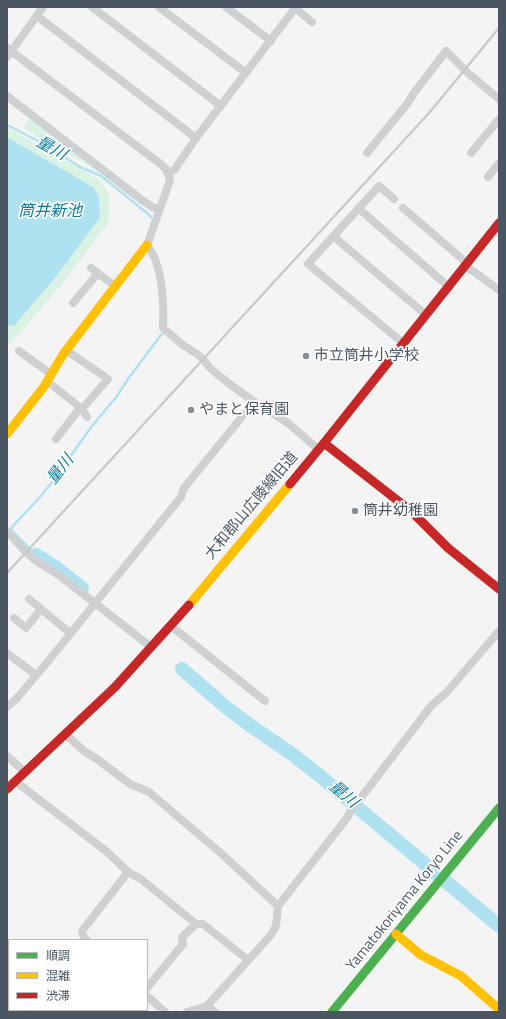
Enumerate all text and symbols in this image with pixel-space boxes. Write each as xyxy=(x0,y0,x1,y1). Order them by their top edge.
water label: 量川 xyxy=(32,133,70,165)
water label: 筒井新池 xyxy=(18,202,82,222)
place label: 市立筒井小学校 xyxy=(314,347,419,365)
marker: 市立筒井小学校 xyxy=(301,351,311,361)
place label: やまと保育園 xyxy=(199,401,289,419)
marker: やまと保育園 xyxy=(186,405,196,415)
street label: 大和郡山広陵線旧道 xyxy=(202,449,302,563)
water label: 量川 xyxy=(44,451,78,489)
place label: 筒井幼稚園 xyxy=(363,502,438,520)
marker: 筒井幼稚園 xyxy=(350,506,360,516)
water label: 量川 xyxy=(325,777,361,813)
street label: Yamatokoriyama Koryo Line xyxy=(343,827,467,975)
legend xyxy=(8,939,148,1011)
text: 順調 xyxy=(46,946,70,965)
text: 混雑 xyxy=(46,966,70,985)
text: 渋滞 xyxy=(46,986,70,1005)

